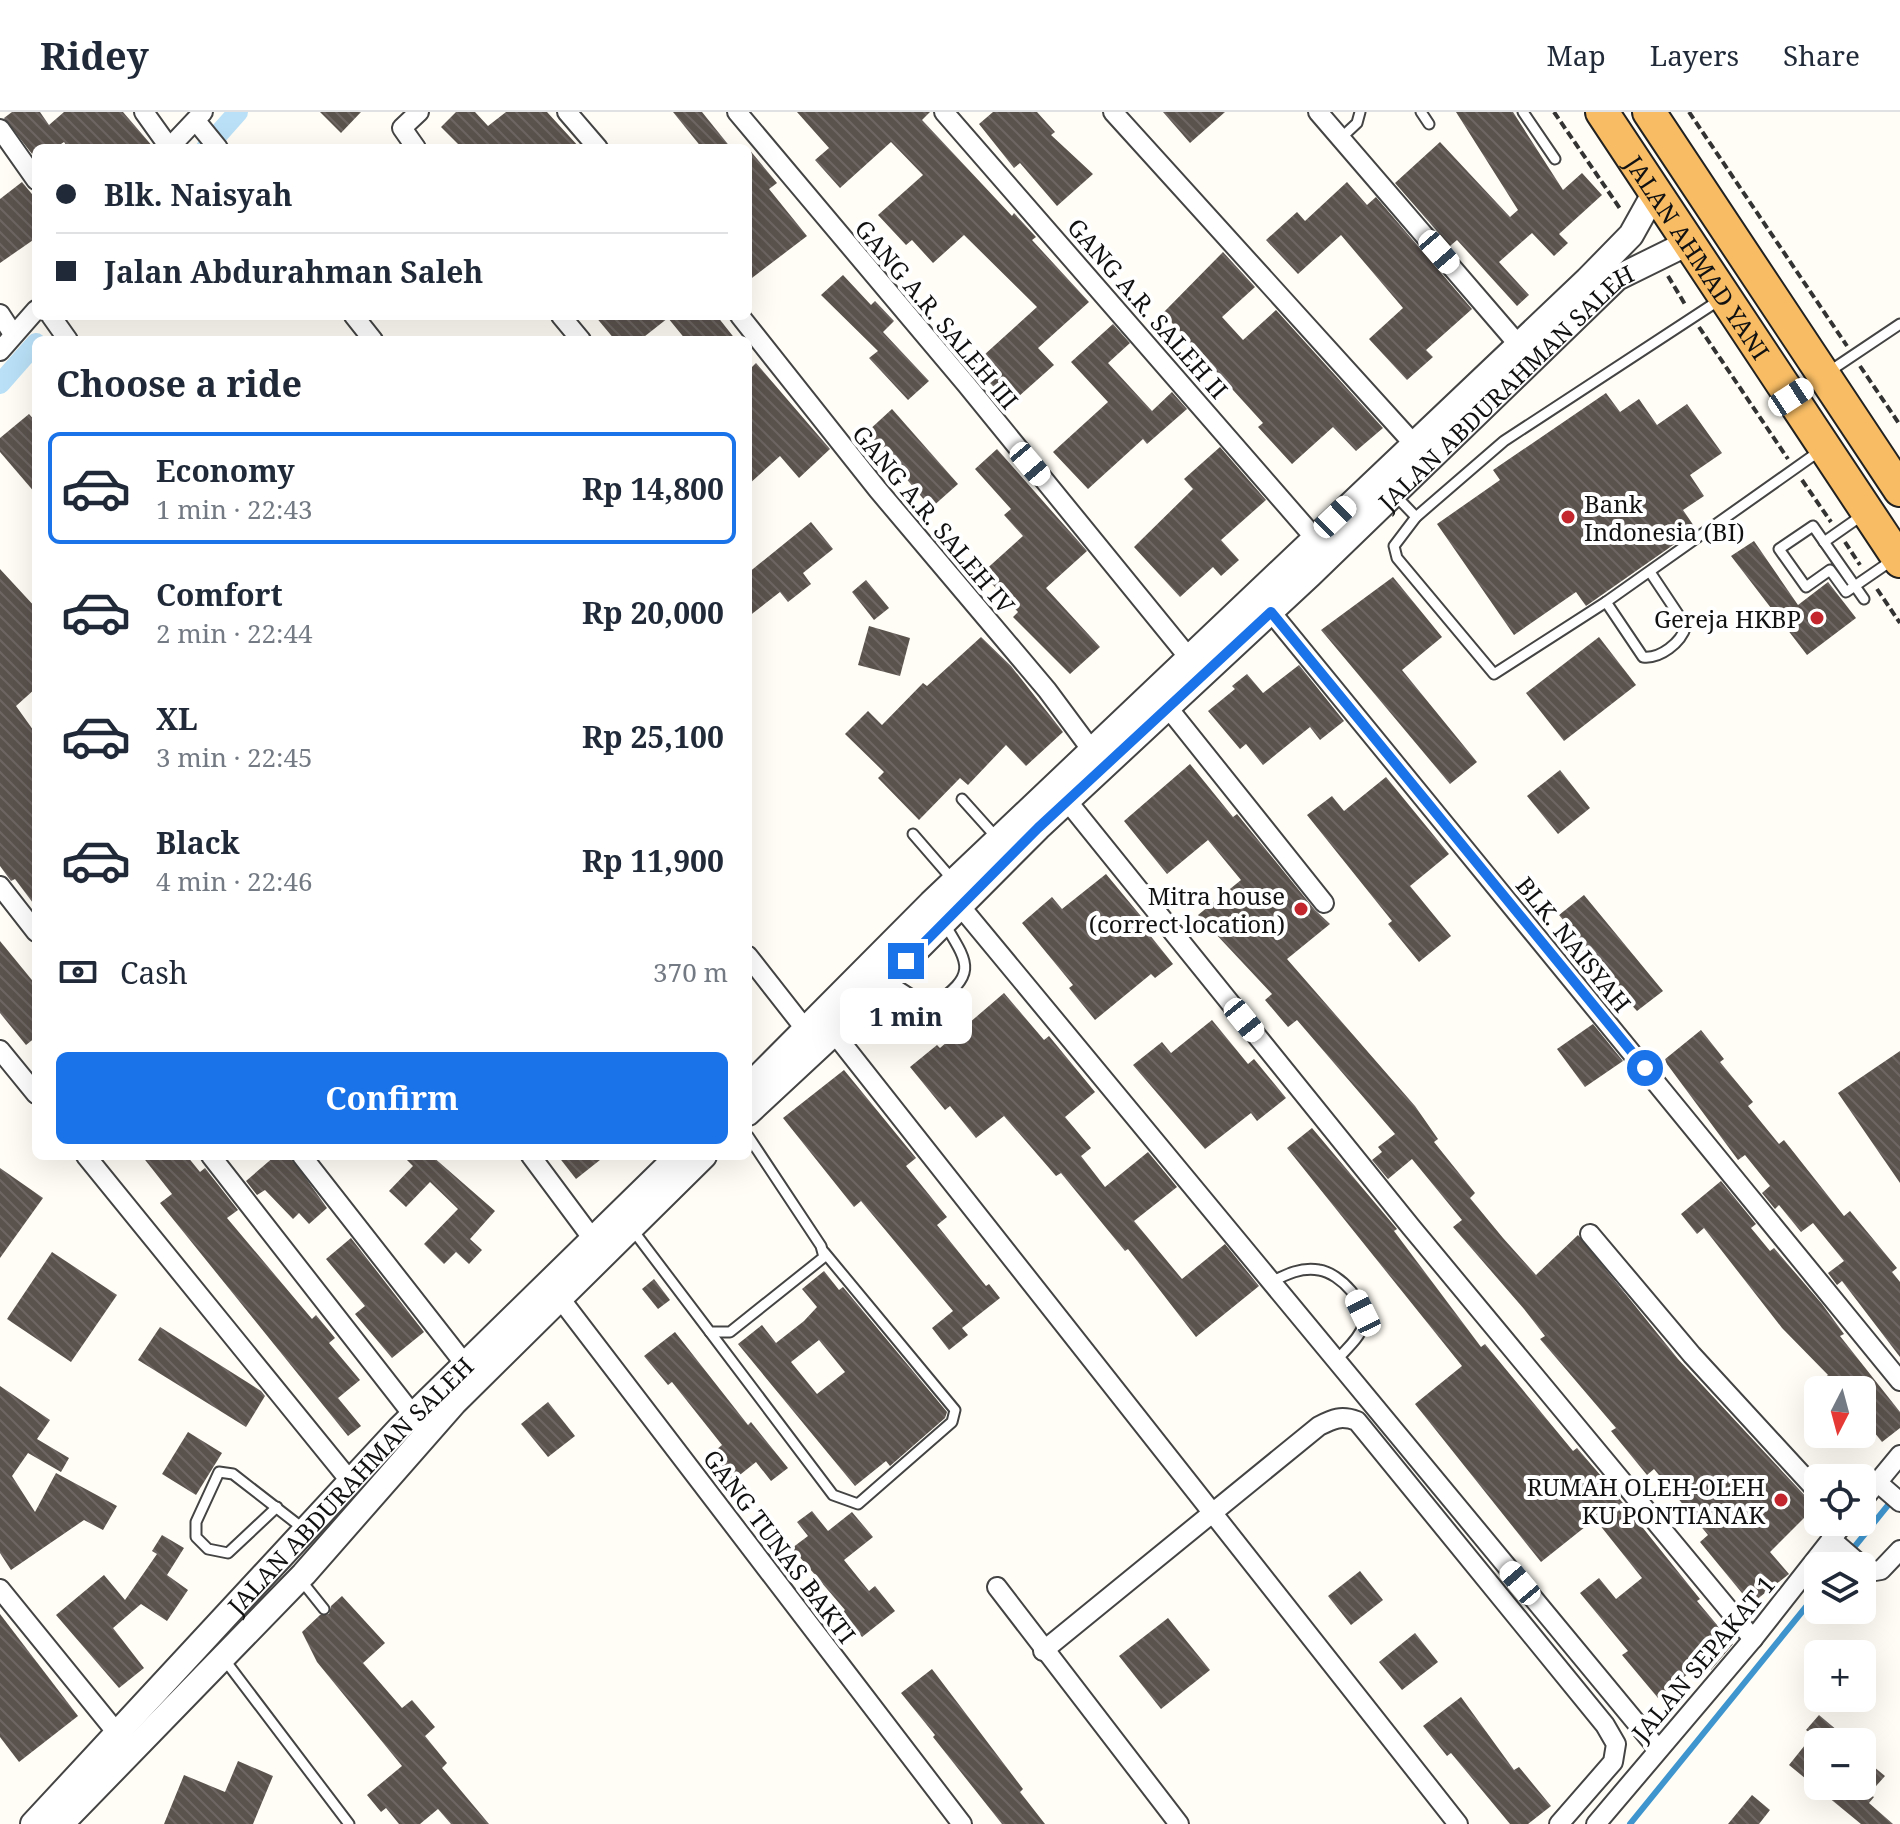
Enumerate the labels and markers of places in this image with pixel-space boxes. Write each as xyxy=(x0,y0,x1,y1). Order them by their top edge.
place label: Bank Indonesia (BI) xyxy=(1584,487,1745,548)
marker: Bank Indonesia (BI) xyxy=(1559,508,1577,526)
place label: Gereja HKBP xyxy=(1654,602,1801,635)
marker: Gereja HKBP xyxy=(1808,609,1826,627)
place label: Mitra house (correct location) xyxy=(1089,879,1285,940)
marker: Mitra house (correct location) xyxy=(1292,900,1310,918)
place label: RUMAH OLEH-OLEH KU PONTIANAK xyxy=(1527,1470,1766,1531)
marker: RUMAH OLEH-OLEH KU PONTIANAK xyxy=(1772,1491,1790,1509)

